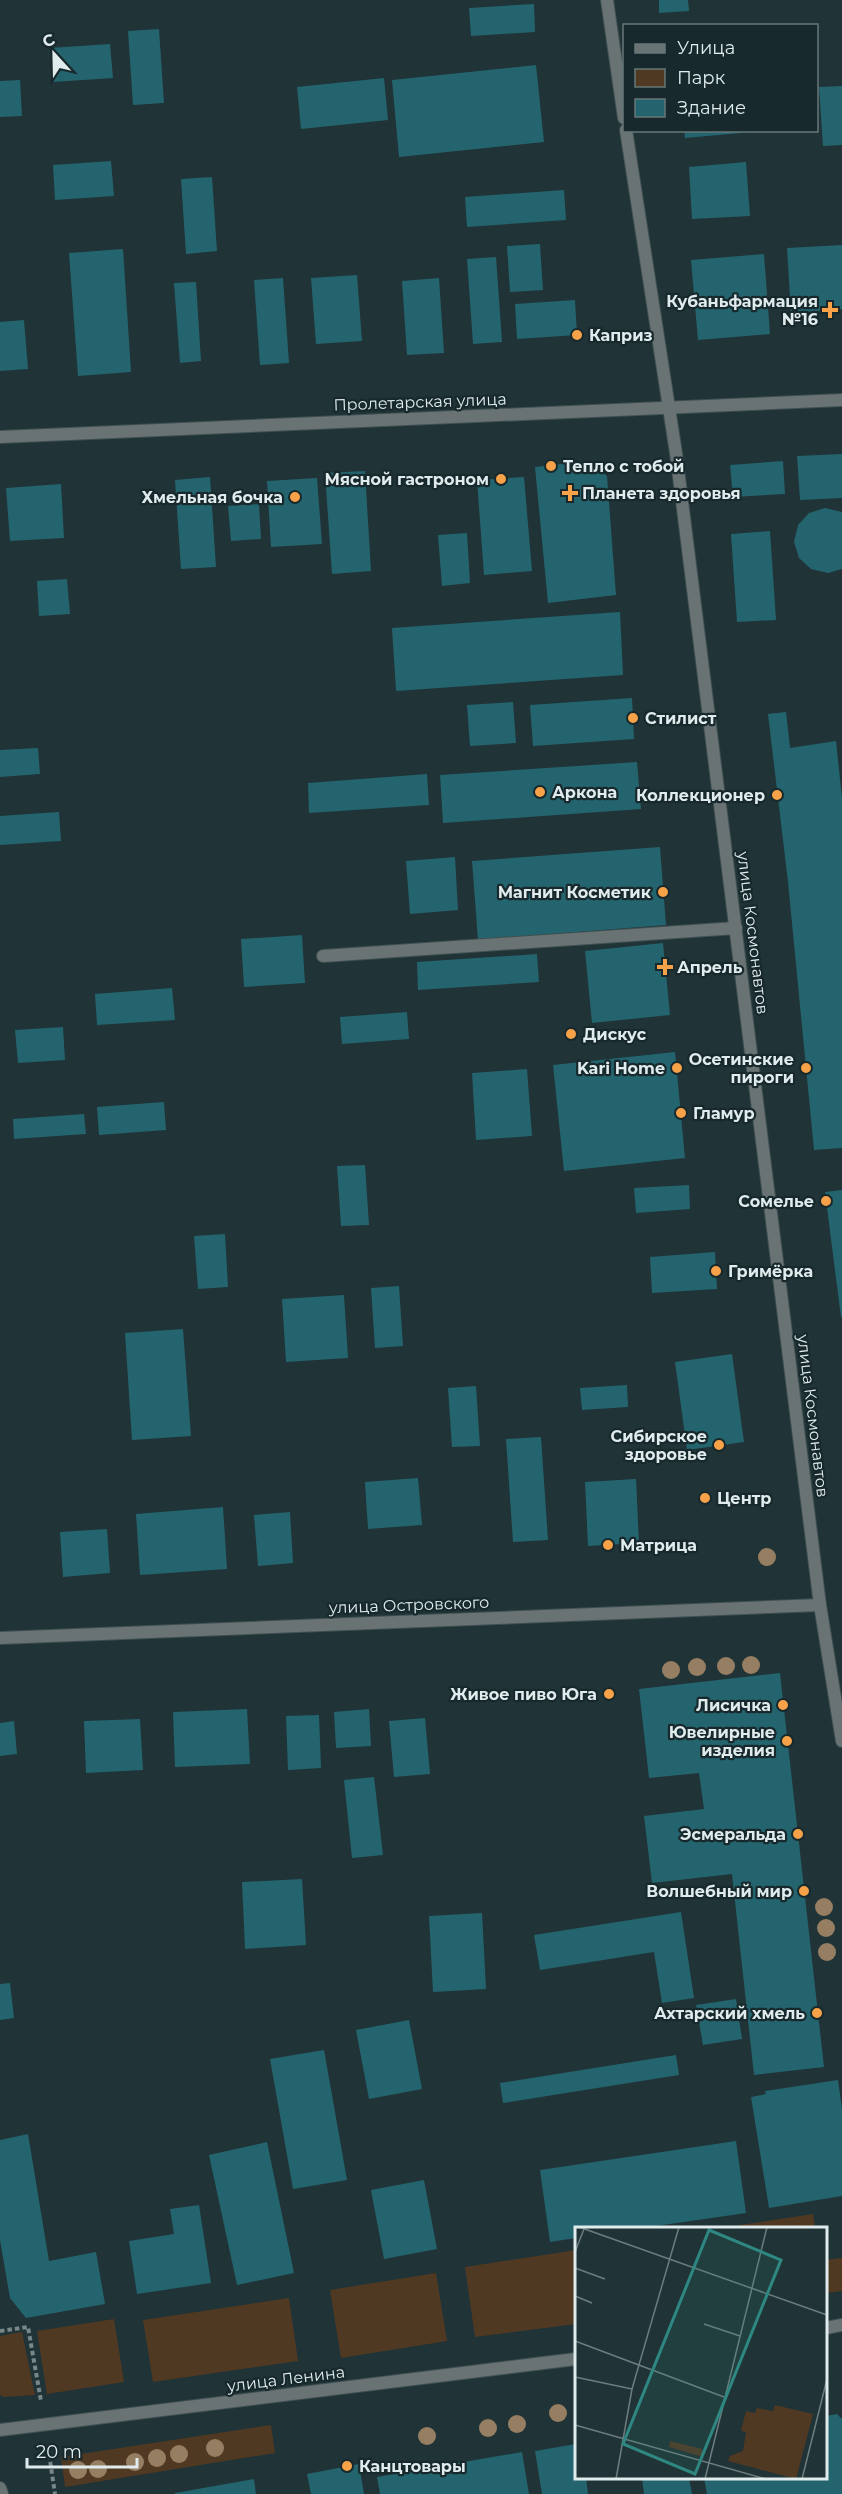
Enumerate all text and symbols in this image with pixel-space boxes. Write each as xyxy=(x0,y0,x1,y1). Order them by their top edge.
north arrow xyxy=(24,24,84,84)
legend xyxy=(623,24,818,132)
text: С xyxy=(40,29,58,52)
text: Улица xyxy=(677,37,735,59)
text: Парк xyxy=(677,67,726,89)
text: Здание xyxy=(677,97,746,119)
place label: Кубаньфармация №16 xyxy=(666,292,818,329)
marker: Кубаньфармация №16 xyxy=(823,303,837,317)
place label: Каприз xyxy=(589,326,653,345)
marker: Каприз xyxy=(570,328,584,342)
street label: Пролетарская улица xyxy=(333,389,507,415)
place label: Тепло с тобой xyxy=(563,457,684,476)
marker: Тепло с тобой xyxy=(544,459,558,473)
place label: Мясной гастроном xyxy=(325,470,489,489)
marker: Мясной гастроном xyxy=(494,472,508,486)
place label: Планета здоровья xyxy=(582,484,741,503)
marker: Планета здоровья xyxy=(563,486,577,500)
place label: Хмельная бочка xyxy=(142,488,283,507)
marker: Хмельная бочка xyxy=(288,490,302,504)
place label: Стилист xyxy=(645,709,717,728)
marker: Стилист xyxy=(626,711,640,725)
place label: Аркона xyxy=(552,783,617,802)
marker: Аркона xyxy=(533,785,547,799)
place label: Коллекционер xyxy=(636,786,765,805)
marker: Коллекционер xyxy=(770,788,784,802)
street label: улица Космонавтов xyxy=(733,850,772,1015)
place label: Магнит Косметик xyxy=(498,883,652,902)
marker: Магнит Косметик xyxy=(656,885,670,899)
place label: Апрель xyxy=(677,958,743,977)
marker: Апрель xyxy=(658,960,672,974)
place label: Дискус xyxy=(583,1025,647,1044)
marker: Дискус xyxy=(564,1027,578,1041)
place label: Осетинские пироги xyxy=(689,1050,794,1087)
place label: Kari Home xyxy=(577,1059,665,1078)
marker: Kari Home xyxy=(670,1061,684,1075)
marker: Осетинские пироги xyxy=(799,1061,813,1075)
place label: Гламур xyxy=(693,1104,755,1123)
marker: Гламур xyxy=(674,1106,688,1120)
place label: Сомелье xyxy=(738,1192,814,1211)
marker: Сомелье xyxy=(819,1194,833,1208)
place label: Гримёрка xyxy=(728,1262,813,1281)
marker: Гримёрка xyxy=(709,1264,723,1278)
street label: улица Космонавтов xyxy=(793,1333,832,1498)
place label: Сибирское здоровье xyxy=(611,1427,707,1464)
marker: Сибирское здоровье xyxy=(712,1438,726,1452)
place label: Центр xyxy=(717,1489,771,1508)
marker: Центр xyxy=(698,1491,712,1505)
place label: Матрица xyxy=(620,1536,697,1555)
marker: Матрица xyxy=(601,1538,615,1552)
street label: улица Островского xyxy=(327,1593,490,1617)
place label: Живое пиво Юга xyxy=(450,1685,597,1704)
marker: Живое пиво Юга xyxy=(602,1687,616,1701)
place label: Лисичка xyxy=(696,1696,771,1715)
marker: Лисичка xyxy=(776,1698,790,1712)
place label: Ювелирные изделия xyxy=(669,1723,775,1760)
marker: Ювелирные изделия xyxy=(780,1734,794,1748)
place label: Эсмеральда xyxy=(680,1825,786,1844)
marker: Эсмеральда xyxy=(791,1827,805,1841)
place label: Волшебный мир xyxy=(646,1882,792,1901)
marker: Волшебный мир xyxy=(797,1884,811,1898)
place label: Ахтарский хмель xyxy=(654,2004,805,2023)
marker: Ахтарский хмель xyxy=(810,2006,824,2020)
inset map xyxy=(575,2227,827,2479)
street label: улица Ленина xyxy=(225,2362,346,2396)
scale bar xyxy=(27,2431,136,2469)
text: 20 m xyxy=(36,2441,82,2463)
place label: Канцтовары xyxy=(359,2457,466,2476)
marker: Канцтовары xyxy=(340,2459,354,2473)

